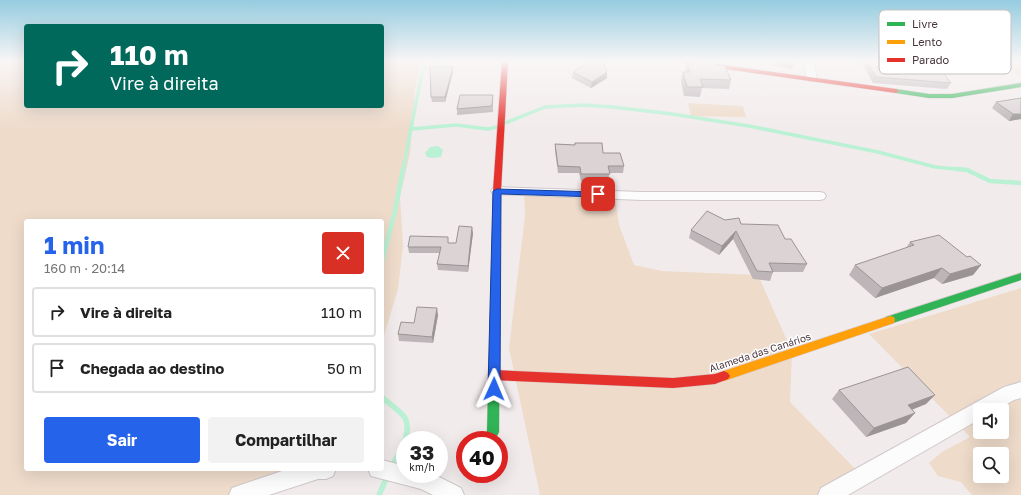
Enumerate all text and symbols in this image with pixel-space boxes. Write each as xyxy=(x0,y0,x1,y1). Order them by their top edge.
legend xyxy=(879,10,1011,74)
text: Livre xyxy=(912,17,938,30)
text: Lento xyxy=(912,35,943,48)
text: 110 m xyxy=(110,38,189,71)
icon: right xyxy=(44,40,96,92)
text: Parado xyxy=(912,53,949,66)
text: Vire à direita xyxy=(110,72,219,94)
pin xyxy=(581,177,615,211)
icon: arrive xyxy=(587,183,609,205)
text: 1 min xyxy=(44,230,104,259)
button: close xyxy=(322,232,364,274)
text: 160 m · 20:14 xyxy=(44,260,125,276)
icon: right xyxy=(46,301,68,323)
text: Vire à direita xyxy=(80,303,172,321)
text: 110 m xyxy=(321,303,362,321)
street label: Alameda das Canários xyxy=(708,330,812,374)
icon: arrive xyxy=(46,357,68,379)
text: Chegada ao destino xyxy=(80,359,224,377)
text: 50 m xyxy=(327,359,362,377)
position arrow xyxy=(473,368,515,410)
map controls xyxy=(973,403,1009,483)
button: sound xyxy=(973,403,1009,439)
button: Sair xyxy=(44,417,200,463)
button: Compartilhar xyxy=(208,417,364,463)
speed limit sign: 40 xyxy=(456,431,508,483)
text: 33 xyxy=(410,440,434,464)
button: search xyxy=(973,447,1009,483)
text: km/h xyxy=(409,461,435,473)

